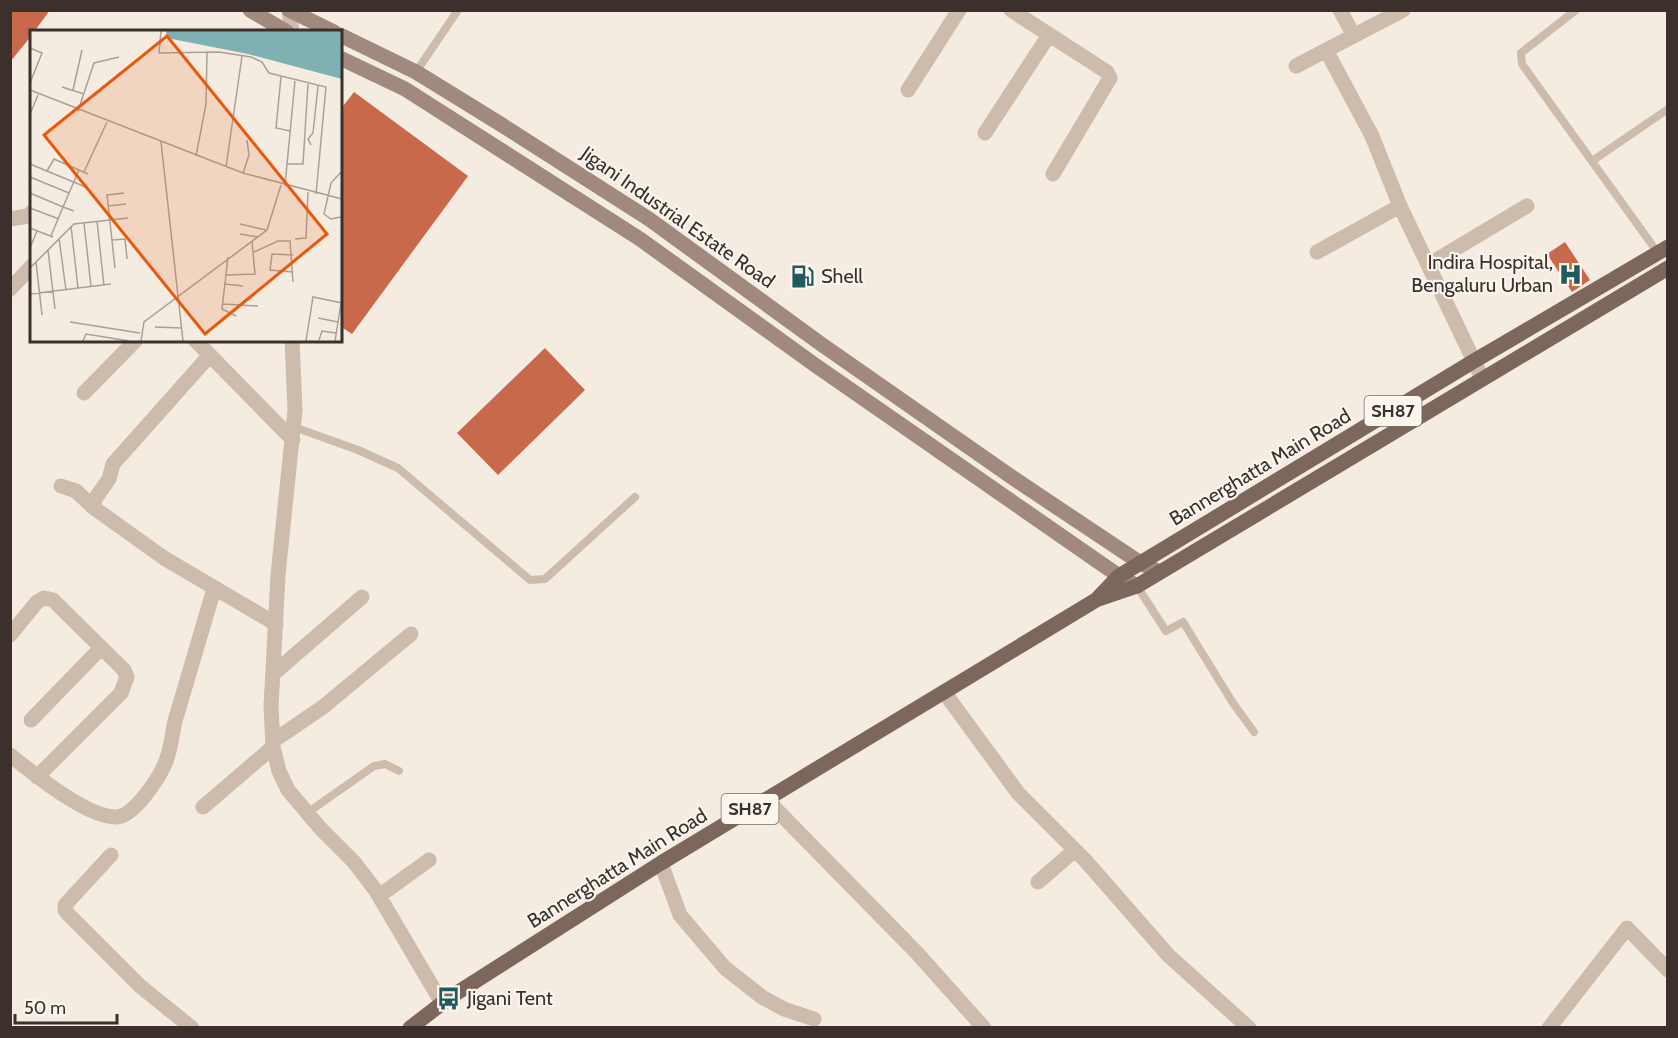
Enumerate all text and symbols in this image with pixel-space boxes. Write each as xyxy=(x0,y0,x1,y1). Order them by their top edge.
inset map xyxy=(30,30,342,342)
street label: Jigani Industrial Estate Road xyxy=(576,140,779,293)
place label: Indira Hospital, Bengaluru Urban xyxy=(1411,250,1553,297)
hospital icon: Indira Hospital, Bengaluru Urban xyxy=(1558,261,1584,287)
fuel station icon: Shell xyxy=(790,263,816,289)
place label: Shell xyxy=(821,264,863,288)
road number: SH87 xyxy=(1364,396,1422,426)
street label: Bannerghatta Main Road xyxy=(1165,403,1355,531)
road number: SH87 xyxy=(722,794,778,824)
street label: Bannerghatta Main Road xyxy=(523,803,711,933)
bus stop icon: Jigani Tent xyxy=(436,985,462,1011)
place label: Jigani Tent xyxy=(466,986,553,1010)
scale bar xyxy=(15,987,117,1025)
text: 50 m xyxy=(24,997,66,1019)

